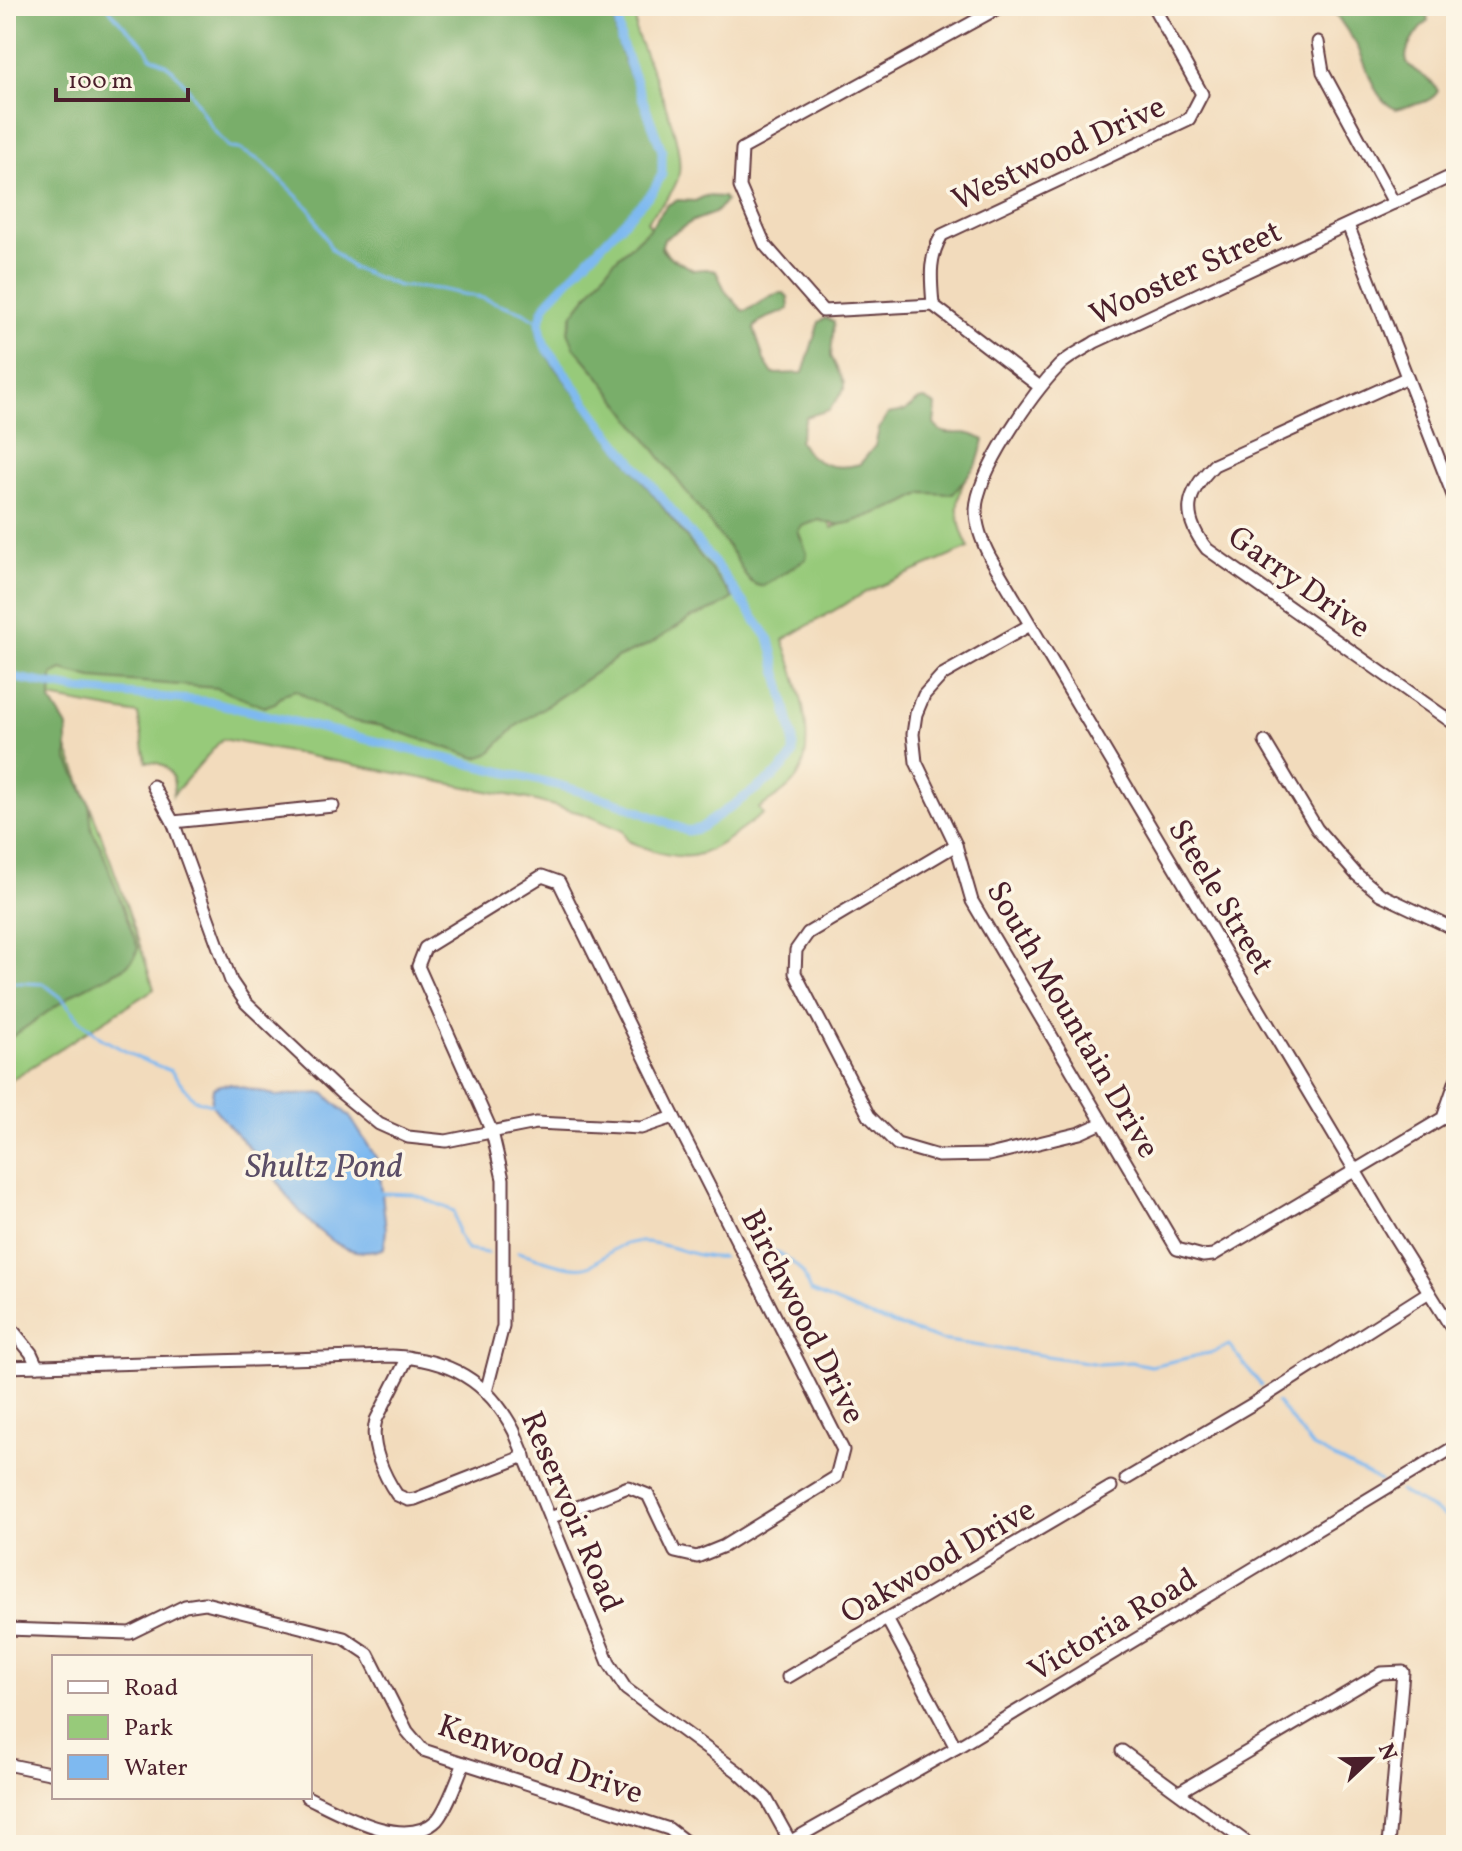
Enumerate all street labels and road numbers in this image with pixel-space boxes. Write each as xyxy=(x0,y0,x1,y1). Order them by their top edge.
street label: Westwood Drive xyxy=(945,86,1173,223)
street label: Wooster Street xyxy=(1083,211,1289,338)
street label: Garry Drive xyxy=(1218,517,1379,650)
street label: Steele Street xyxy=(1156,812,1283,983)
street label: South Mountain Drive xyxy=(974,874,1169,1167)
street label: Birchwood Drive xyxy=(728,1203,874,1432)
street label: Reservoir Road xyxy=(508,1405,632,1619)
street label: Oakwood Drive xyxy=(833,1489,1044,1636)
street label: Victoria Road xyxy=(1021,1559,1206,1694)
street label: Kenwood Drive xyxy=(431,1705,649,1817)

